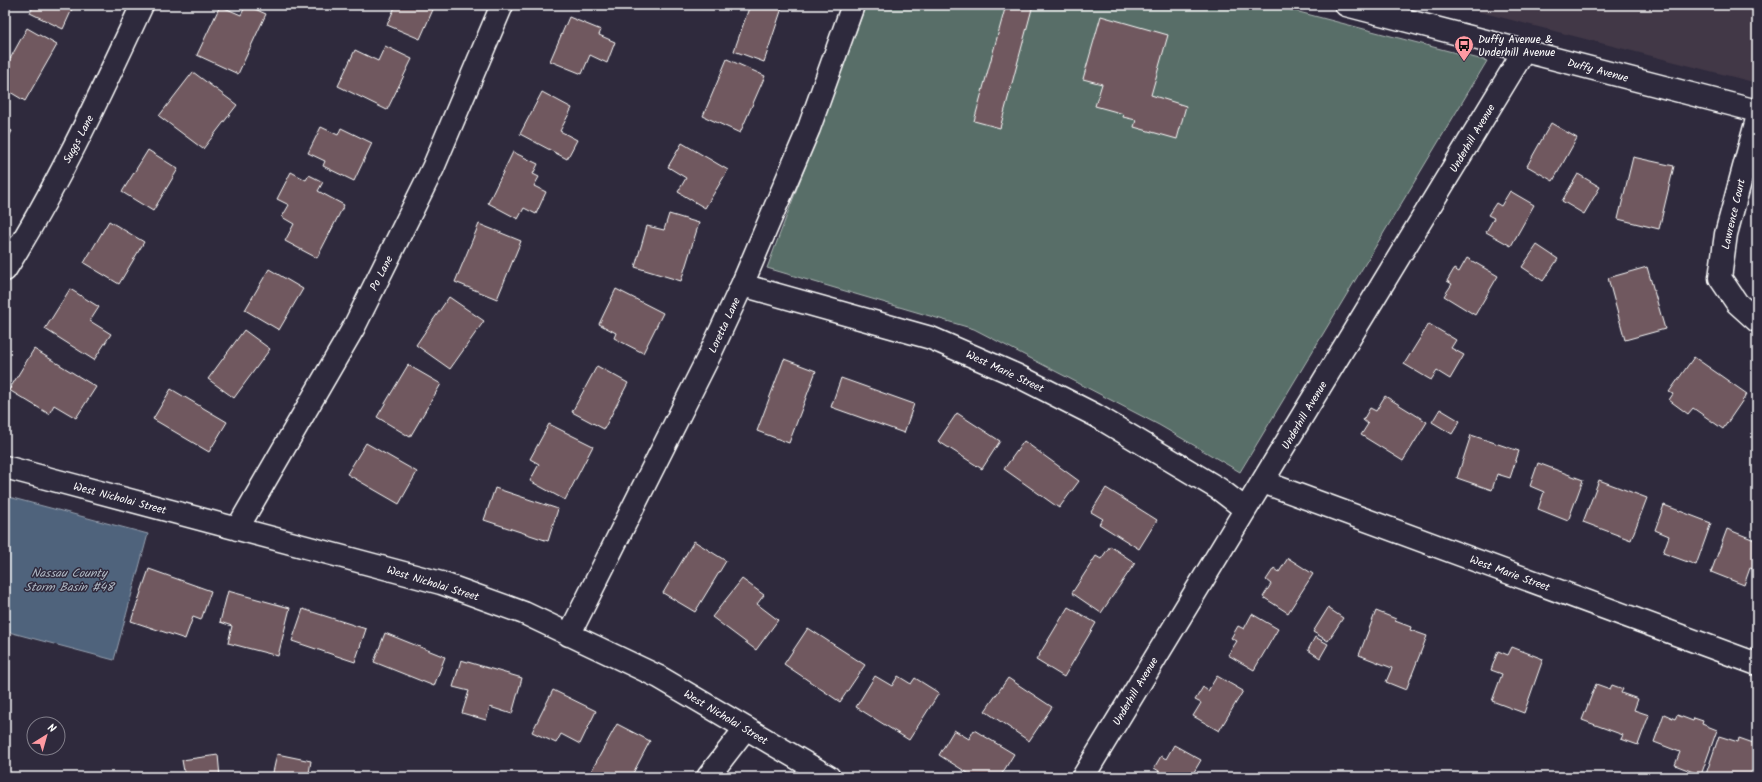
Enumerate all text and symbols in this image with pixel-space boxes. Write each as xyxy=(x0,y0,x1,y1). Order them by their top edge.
place label: Duffy Avenue & Underhill Avenue xyxy=(1478,31,1555,62)
bus stop icon: Duffy Avenue & Underhill Avenue xyxy=(1453,34,1475,62)
street label: Duffy Avenue xyxy=(1565,54,1630,88)
street label: Underhill Avenue xyxy=(1445,101,1500,176)
street label: Suggs Lane xyxy=(59,112,99,167)
street label: Lawrence Court xyxy=(1717,176,1751,251)
street label: Po Lane xyxy=(365,253,398,294)
street label: Loretta Lane xyxy=(704,295,746,356)
street label: West Marie Street xyxy=(963,346,1047,398)
street label: Underhill Avenue xyxy=(1277,378,1332,453)
street label: West Nicholai Street xyxy=(71,478,169,520)
street label: West Marie Street xyxy=(1467,551,1553,597)
street label: West Nicholai Street xyxy=(384,561,482,607)
water label: Nassau County Storm Basin #48 xyxy=(25,564,116,597)
street label: Underhill Avenue xyxy=(1108,654,1163,729)
street label: West Nicholai Street xyxy=(680,686,772,751)
north arrow xyxy=(26,716,66,756)
text: N xyxy=(43,720,60,738)

